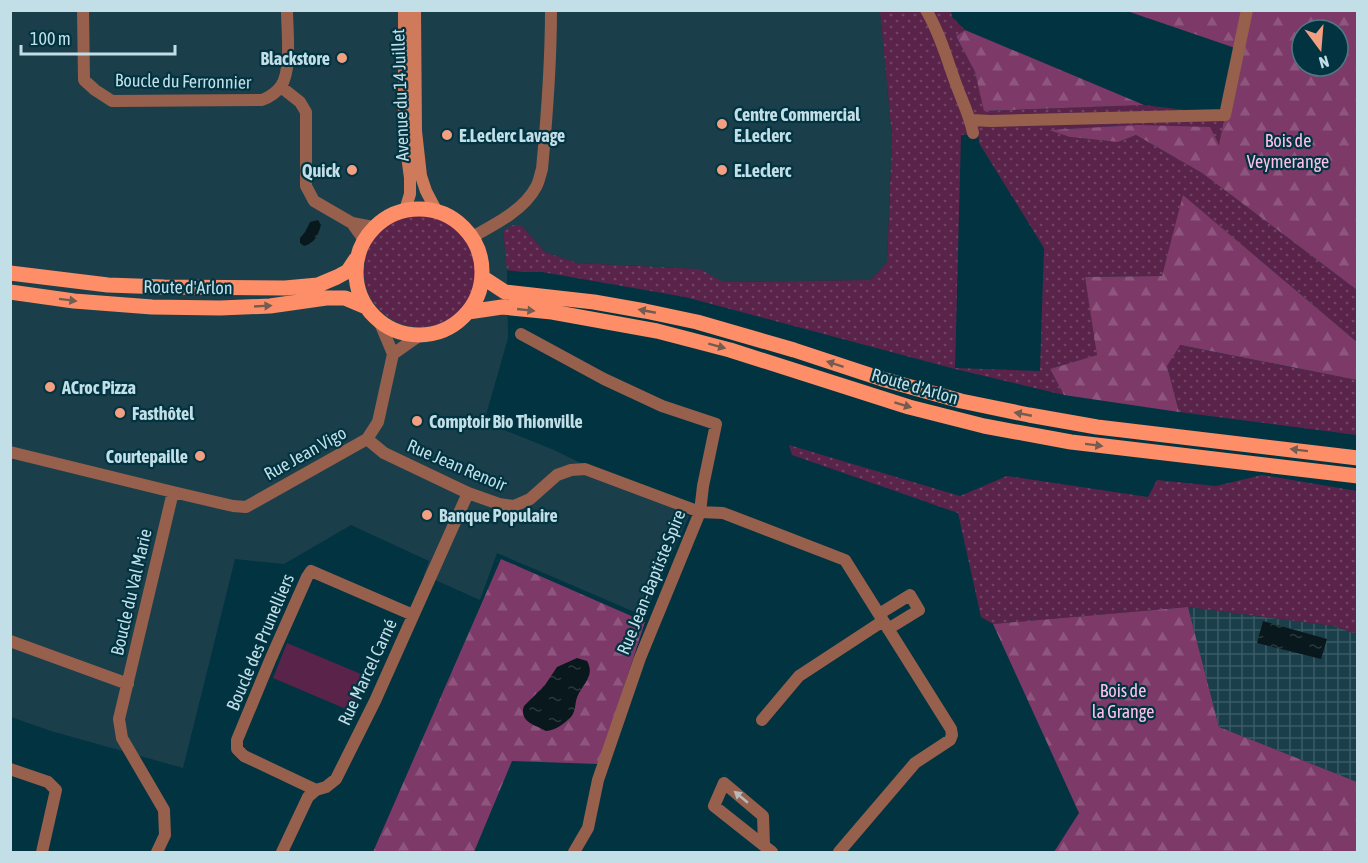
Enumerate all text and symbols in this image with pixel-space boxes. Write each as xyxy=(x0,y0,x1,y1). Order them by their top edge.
scale bar xyxy=(21,18,176,56)
north arrow xyxy=(1290,18,1350,78)
text: 100 m xyxy=(30,28,71,49)
street label: Avenue du 14 Juillet xyxy=(387,28,413,162)
place label: Blackstore xyxy=(260,48,330,69)
marker: Blackstore xyxy=(335,51,349,65)
text: N xyxy=(1317,52,1331,72)
street label: Boucle du Ferronnier xyxy=(115,69,252,93)
place label: Centre Commercial E.Leclerc xyxy=(734,104,860,146)
marker: Centre Commercial E.Leclerc xyxy=(715,117,729,131)
place label: E.Leclerc Lavage xyxy=(459,125,565,146)
marker: E.Leclerc Lavage xyxy=(440,128,454,142)
park label: Bois de Veymerange xyxy=(1247,130,1329,172)
place label: Quick xyxy=(302,160,341,181)
place label: E.Leclerc xyxy=(734,160,792,181)
marker: Quick xyxy=(345,163,359,177)
marker: E.Leclerc xyxy=(715,163,729,177)
street label: Route d'Arlon xyxy=(143,276,233,298)
one-way arrow xyxy=(59,295,78,305)
one-way arrow xyxy=(254,302,273,311)
one-way arrow xyxy=(517,305,536,314)
one-way arrow xyxy=(637,307,656,316)
one-way arrow xyxy=(708,342,727,352)
one-way arrow xyxy=(826,358,844,368)
street label: Route d'Arlon xyxy=(869,364,961,408)
place label: ACroc Pizza xyxy=(61,377,136,398)
marker: ACroc Pizza xyxy=(43,380,57,394)
one-way arrow xyxy=(894,401,912,410)
place label: Fasthôtel xyxy=(132,403,194,424)
marker: Fasthôtel xyxy=(113,406,127,420)
one-way arrow xyxy=(1013,409,1032,418)
place label: Comptoir Bio Thionville xyxy=(429,411,583,432)
marker: Comptoir Bio Thionville xyxy=(410,414,424,428)
street label: Rue Jean Vigo xyxy=(260,422,350,484)
street label: Rue Jean Renoir xyxy=(404,435,510,496)
one-way arrow xyxy=(1085,440,1104,450)
one-way arrow xyxy=(1290,445,1309,455)
place label: Courtepaille xyxy=(106,446,188,467)
marker: Courtepaille xyxy=(193,449,207,463)
place label: Banque Populaire xyxy=(439,505,558,526)
street label: Rue Jean-Baptiste Spire xyxy=(612,507,690,657)
marker: Banque Populaire xyxy=(420,508,434,522)
street label: Boucle du Val Marie xyxy=(106,527,156,657)
street label: Boucle des Prunelliers xyxy=(222,571,298,713)
street label: Rue Marcel Carné xyxy=(333,616,401,728)
park label: Bois de la Grange xyxy=(1092,680,1154,722)
one-way arrow xyxy=(734,791,749,804)

